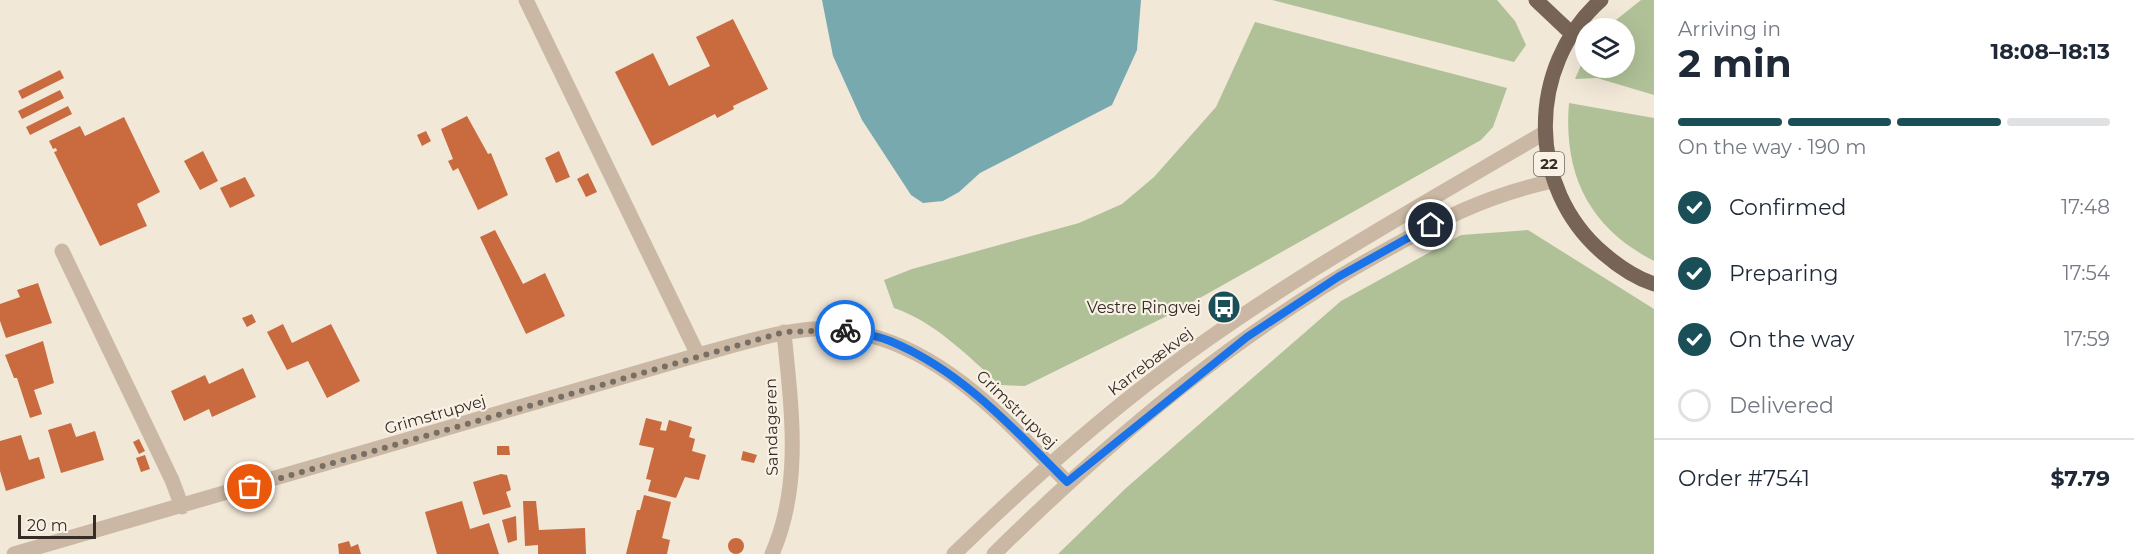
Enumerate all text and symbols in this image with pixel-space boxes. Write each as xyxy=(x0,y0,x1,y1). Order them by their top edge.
text: Arriving in xyxy=(1678,17,1781,41)
map controls xyxy=(1575,18,1635,78)
button: layers xyxy=(1575,18,1635,78)
text: 18:08–18:13 xyxy=(1991,38,2110,65)
text: 2 min xyxy=(1678,39,1792,87)
text: On the way · 190 m xyxy=(1678,135,1867,159)
road number: 22 xyxy=(1534,152,1564,176)
icon: check xyxy=(1678,191,1711,224)
text: Confirmed xyxy=(1729,194,1846,221)
text: 17:48 xyxy=(2061,195,2110,219)
pin xyxy=(1405,199,1456,250)
icon: home xyxy=(1414,208,1447,241)
icon: check xyxy=(1678,257,1711,290)
text: Preparing xyxy=(1729,260,1838,287)
text: 17:54 xyxy=(2063,261,2110,285)
bus stop icon: Vestre Ringvej xyxy=(1206,289,1242,325)
place label: Vestre Ringvej xyxy=(1087,298,1201,317)
courier xyxy=(815,300,875,360)
icon: bike xyxy=(829,314,862,347)
street label: Karrebækvej xyxy=(1104,323,1196,399)
icon: check xyxy=(1678,323,1711,356)
text: On the way xyxy=(1729,326,1854,353)
text: 17:59 xyxy=(2064,327,2110,351)
street label: Grimstrupvej xyxy=(973,366,1061,452)
street label: Sandageren xyxy=(761,378,782,476)
street label: Grimstrupvej xyxy=(382,391,488,438)
text: Delivered xyxy=(1729,392,1834,419)
pin xyxy=(224,461,275,512)
text: Order #7541 xyxy=(1678,465,1810,492)
text: $7.79 xyxy=(2051,465,2110,492)
icon: bag xyxy=(233,470,266,503)
scale bar xyxy=(18,512,96,540)
text: 20 m xyxy=(27,516,68,535)

